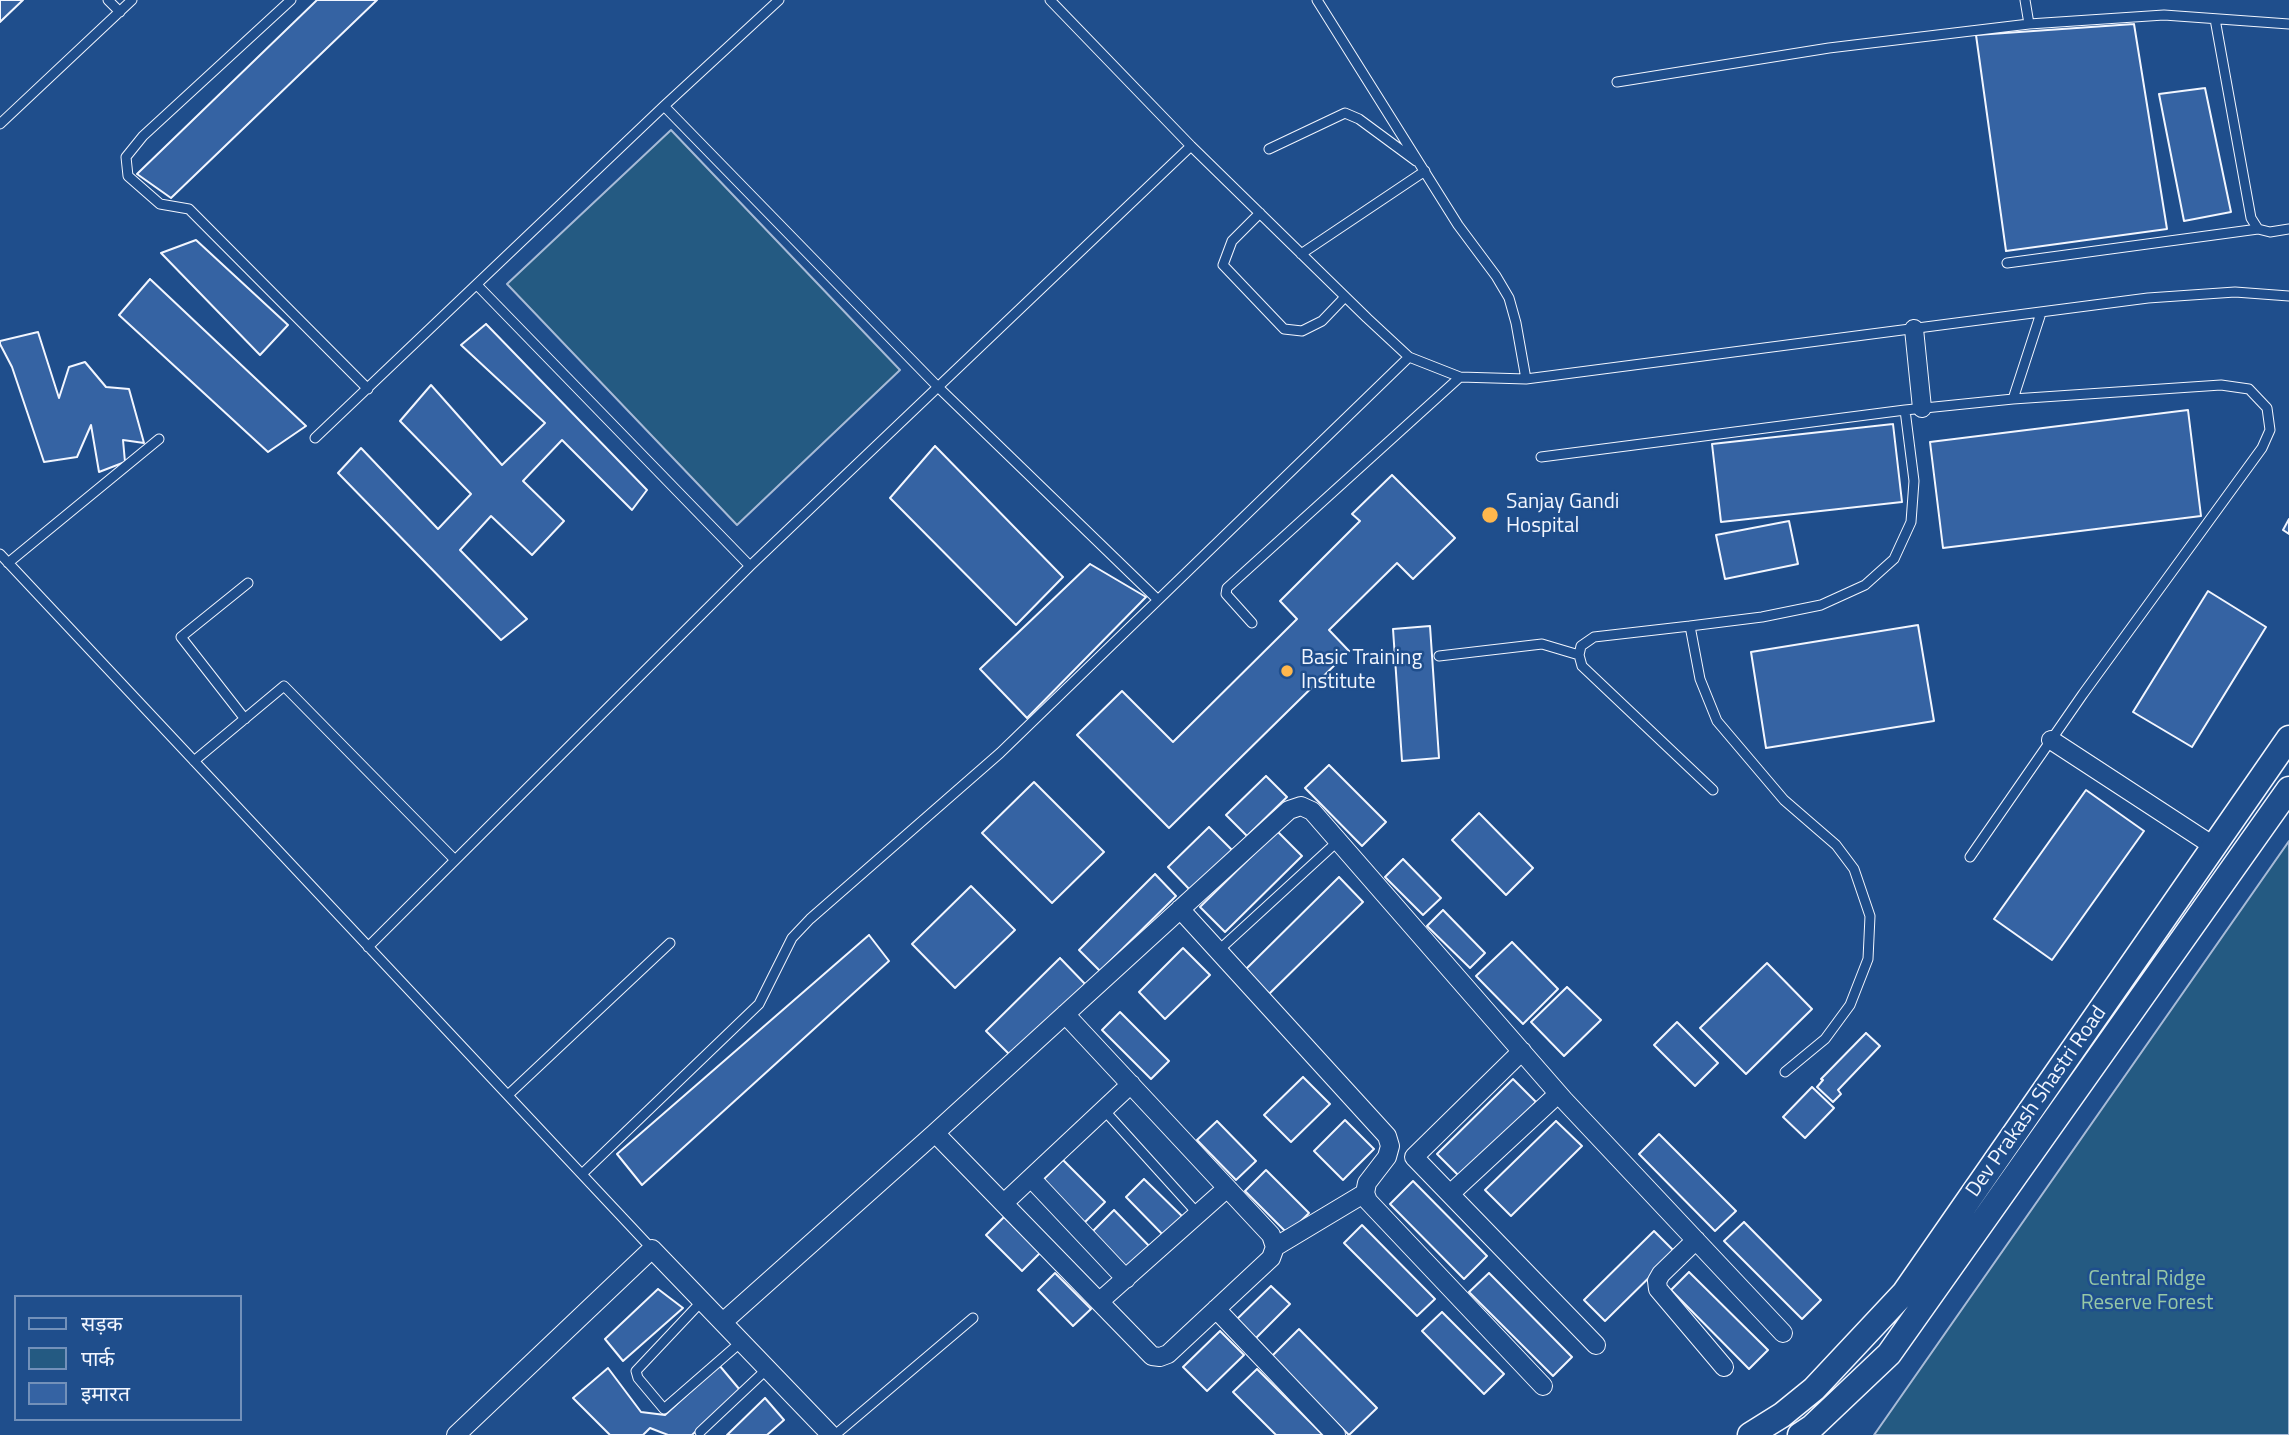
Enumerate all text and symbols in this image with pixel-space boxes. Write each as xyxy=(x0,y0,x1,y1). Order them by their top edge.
place label: Sanjay Gandi Hospital xyxy=(1506,490,1619,540)
marker: Sanjay Gandi Hospital xyxy=(1480,505,1500,525)
place label: Basic Training Institute xyxy=(1301,646,1422,696)
marker: Basic Training Institute xyxy=(1279,663,1295,679)
street label: Dev Prakash Shastri Road xyxy=(1961,1002,2113,1202)
park label: Central Ridge Reserve Forest xyxy=(2081,1267,2213,1317)
legend xyxy=(14,1295,242,1421)
text: सड़क xyxy=(81,1307,123,1339)
text: पार्क xyxy=(81,1342,115,1374)
text: इमारत xyxy=(81,1377,130,1409)

